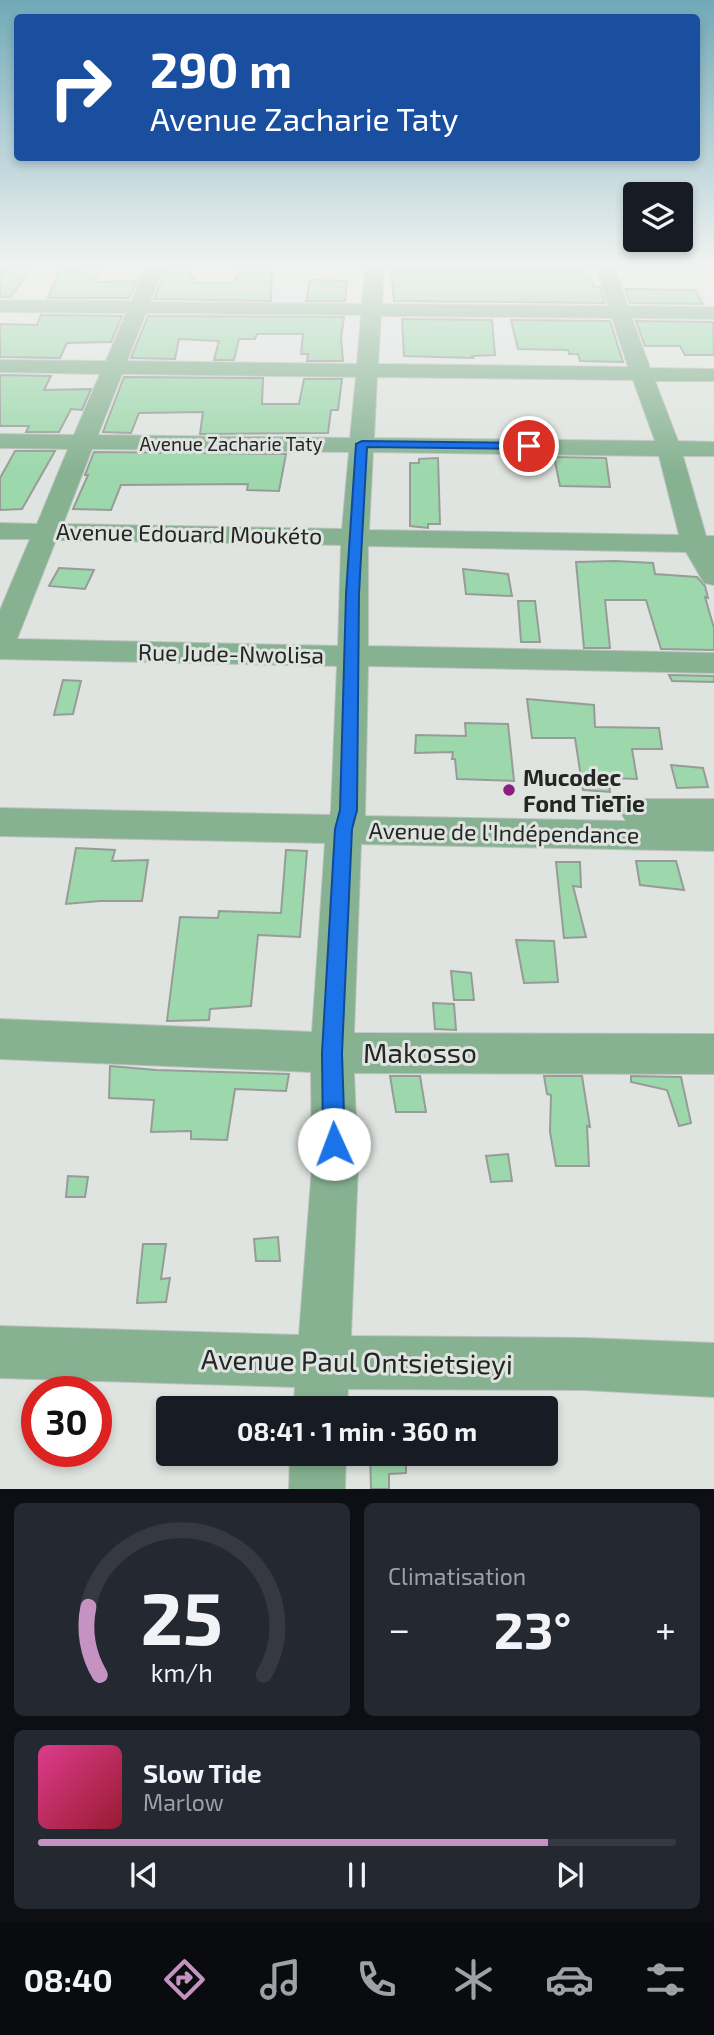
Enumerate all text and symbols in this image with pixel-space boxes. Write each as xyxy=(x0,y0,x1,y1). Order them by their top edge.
text: 290 m xyxy=(150,39,292,98)
icon: right xyxy=(35,42,126,133)
text: Avenue Zacharie Taty xyxy=(150,99,458,137)
map controls xyxy=(623,182,693,252)
button: layers xyxy=(623,182,693,252)
pin xyxy=(499,416,559,476)
icon: arrive xyxy=(510,427,548,465)
street label: Avenue Zacharie Taty xyxy=(139,432,323,455)
street label: Avenue Edouard Moukéto xyxy=(56,517,322,549)
street label: Rue Jude-Nwolisa xyxy=(138,637,324,669)
place label: Mucodec Fond TieTie xyxy=(523,763,645,817)
marker: Mucodec Fond TieTie xyxy=(501,782,517,798)
street label: Avenue de l'Indépendance xyxy=(368,816,640,848)
street label: Makosso xyxy=(363,1035,477,1069)
position arrow xyxy=(297,1107,371,1181)
street label: Avenue Paul Ontsietsieyi xyxy=(201,1341,513,1381)
speed limit sign: 30 xyxy=(21,1376,112,1467)
text: 08:41 · 1 min · 360 m xyxy=(237,1415,477,1446)
text: Climatisation xyxy=(388,1562,526,1590)
text: 25 xyxy=(141,1573,223,1661)
text: 23° xyxy=(494,1597,571,1659)
text: − xyxy=(388,1605,410,1651)
text: + xyxy=(655,1605,676,1651)
text: km/h xyxy=(151,1657,213,1687)
text: Slow Tide xyxy=(143,1757,262,1788)
text: Marlow xyxy=(143,1788,224,1816)
icon: previous xyxy=(125,1856,163,1894)
icon: pause xyxy=(338,1856,376,1894)
icon: next xyxy=(551,1856,589,1894)
icon: directions xyxy=(160,1955,209,2004)
icon: music xyxy=(256,1955,305,2004)
icon: phone xyxy=(352,1955,401,2004)
icon: climate xyxy=(449,1955,498,2004)
icon: car xyxy=(545,1955,594,2004)
icon: filters xyxy=(641,1955,690,2004)
text: 08:40 xyxy=(24,1960,113,1998)

